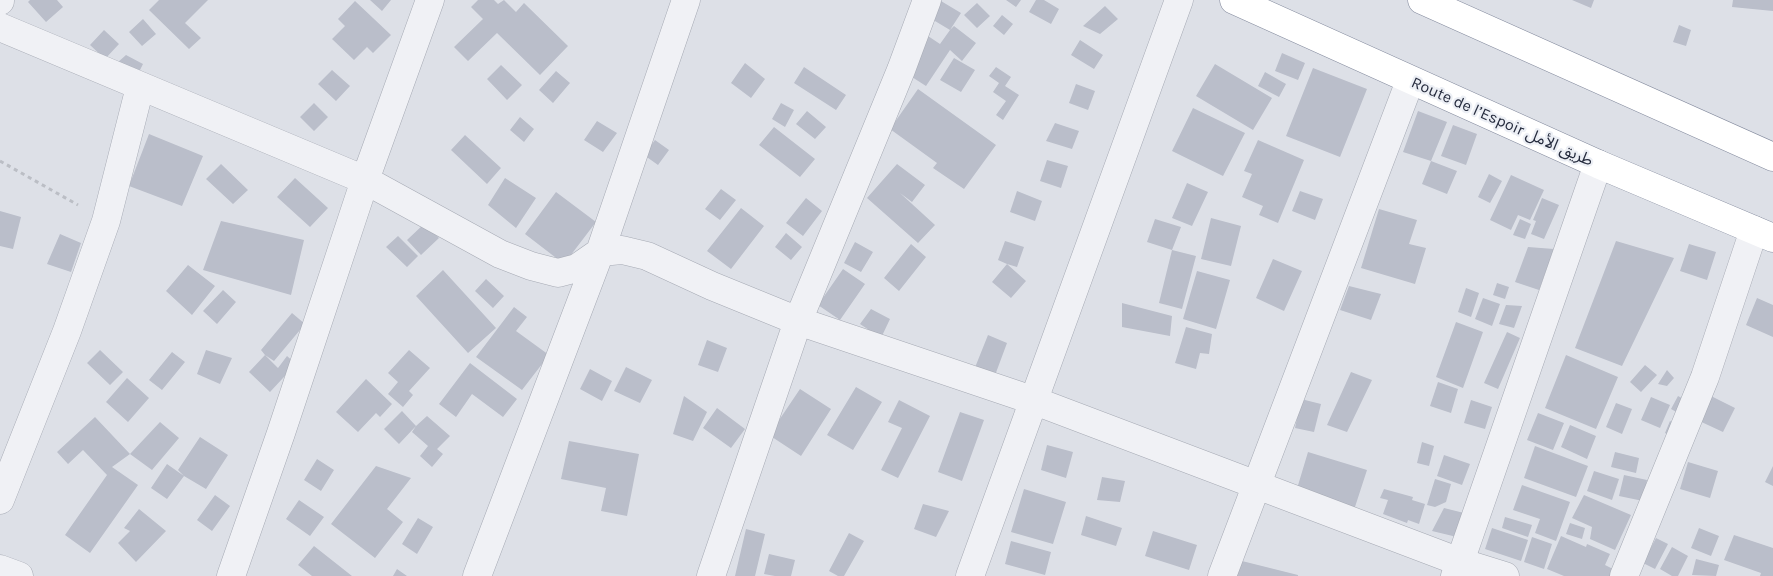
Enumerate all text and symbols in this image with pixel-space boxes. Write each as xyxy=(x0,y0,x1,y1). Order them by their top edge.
street label: Route de l’Espoir طريق الأمل xyxy=(1408,73,1596,171)

